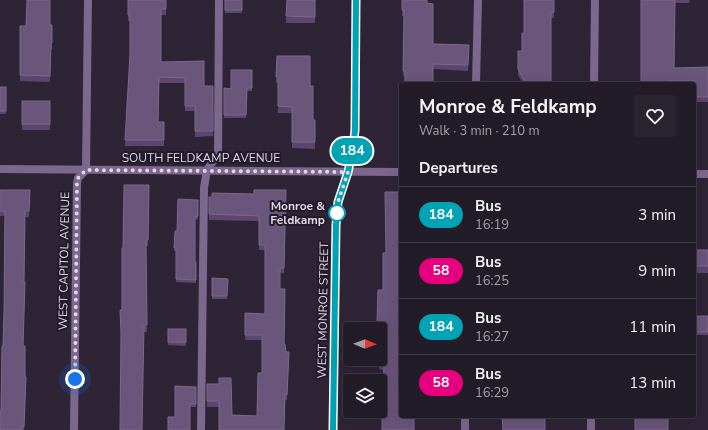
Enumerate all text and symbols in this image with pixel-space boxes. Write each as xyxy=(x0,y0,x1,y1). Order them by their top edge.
text: Monroe & Feldkamp xyxy=(419,94,597,120)
button: heart xyxy=(634,95,676,137)
text: Walk · 3 min · 210 m xyxy=(419,122,540,140)
line badge: 184 xyxy=(329,138,375,164)
text: 184 xyxy=(339,141,365,160)
street label: SOUTH FELDKAMP AVENUE xyxy=(122,150,280,166)
text: Departures xyxy=(419,158,498,178)
street label: WEST CAPITOL AVENUE xyxy=(55,192,73,330)
text: Bus xyxy=(475,196,501,216)
place label: Monroe & Feldkamp xyxy=(270,198,325,228)
marker: Monroe & Feldkamp xyxy=(328,204,346,222)
text: 184 xyxy=(428,205,454,224)
text: 3 min xyxy=(638,205,676,225)
text: 16:19 xyxy=(475,216,509,234)
street label: WEST MONROE STREET xyxy=(314,241,332,378)
text: Bus xyxy=(475,252,501,272)
text: 58 xyxy=(433,261,449,280)
text: 9 min xyxy=(638,261,676,281)
text: 16:25 xyxy=(475,272,509,290)
text: Bus xyxy=(475,308,501,328)
text: 184 xyxy=(428,317,454,336)
text: 11 min xyxy=(629,317,676,337)
north arrow xyxy=(343,322,387,366)
map controls xyxy=(343,322,387,418)
text: 16:27 xyxy=(475,328,509,346)
text: Bus xyxy=(475,364,501,384)
your location xyxy=(65,369,85,389)
text: 58 xyxy=(433,373,449,392)
text: 13 min xyxy=(629,373,676,393)
button: layers xyxy=(343,374,387,418)
text: 16:29 xyxy=(475,384,509,402)

